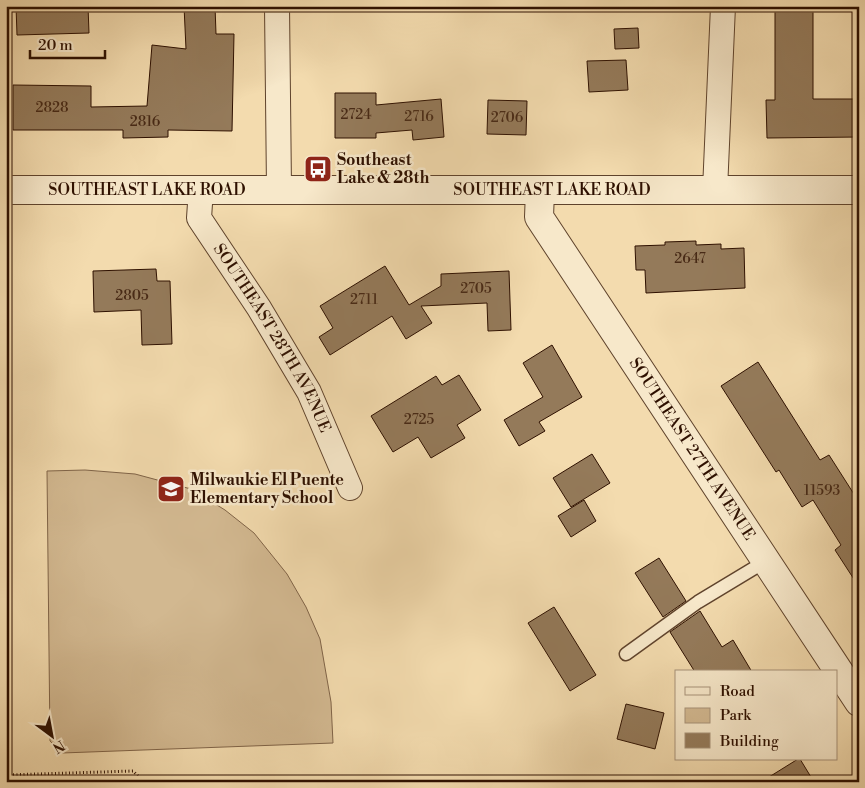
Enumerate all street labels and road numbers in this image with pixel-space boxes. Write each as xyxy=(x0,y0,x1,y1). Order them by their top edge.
street label: SOUTHEAST LAKE ROAD xyxy=(48,180,246,200)
street label: SOUTHEAST LAKE ROAD xyxy=(453,180,651,200)
street label: SOUTHEAST 28TH AVENUE xyxy=(209,240,335,435)
street label: SOUTHEAST 27TH AVENUE xyxy=(625,354,759,544)

